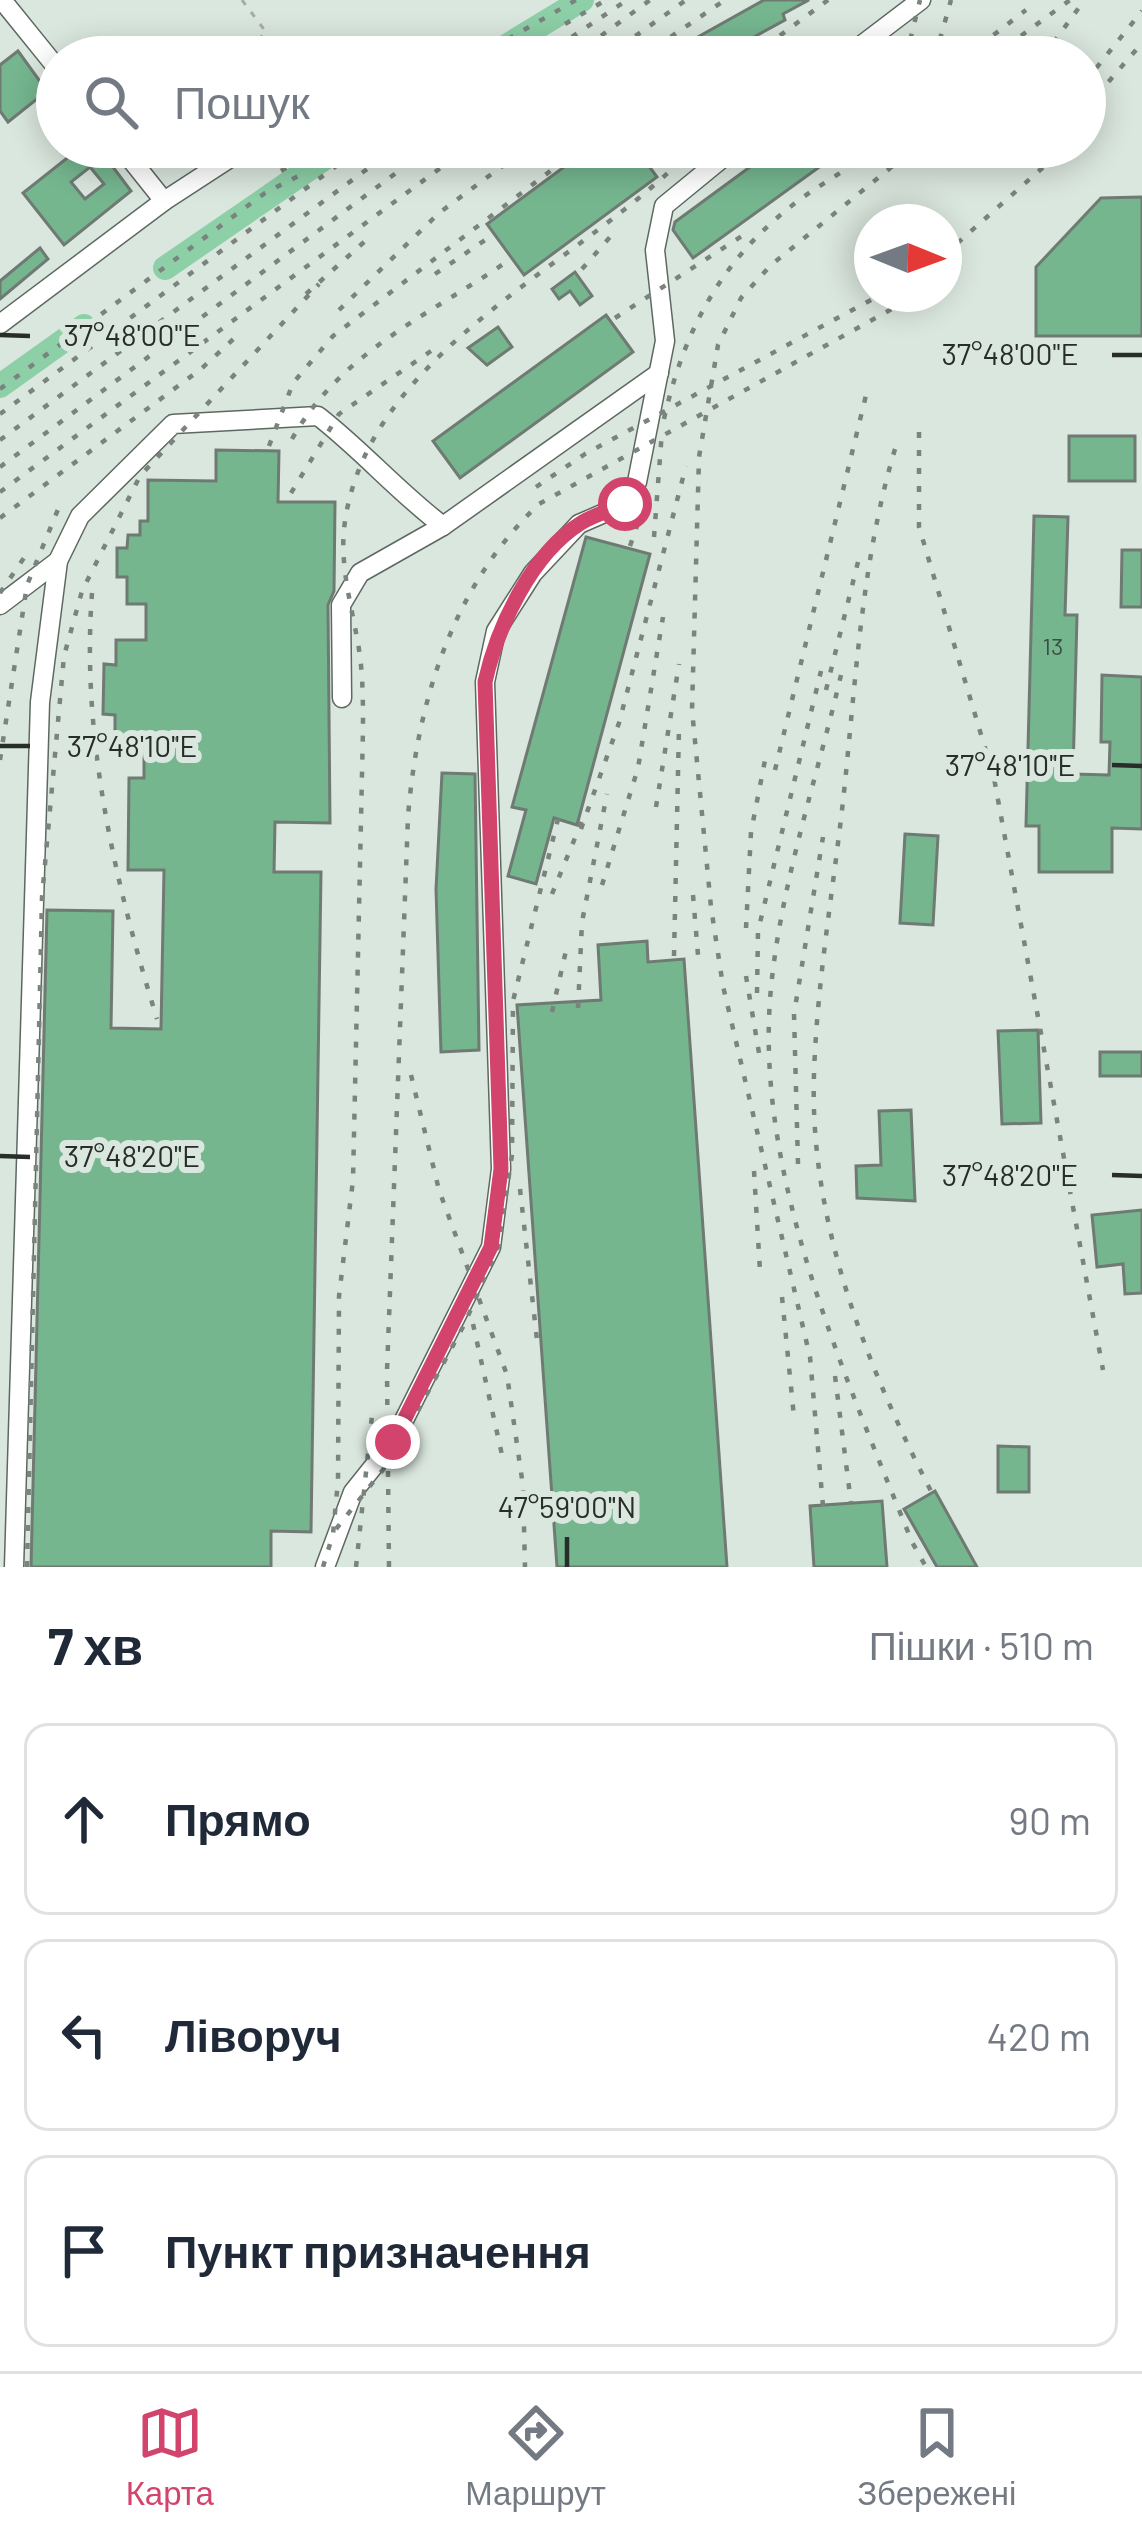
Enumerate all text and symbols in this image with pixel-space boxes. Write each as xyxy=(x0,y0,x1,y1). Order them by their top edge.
search box xyxy=(36,36,1106,168)
icon: search xyxy=(78,69,144,135)
text: Пошук xyxy=(174,74,310,128)
north arrow xyxy=(854,204,962,312)
text: 37°48'00"E xyxy=(63,316,201,352)
text: 37°48'00"E xyxy=(941,335,1079,371)
route start xyxy=(598,477,652,531)
house number: 13 xyxy=(1043,631,1063,660)
text: 37°48'10"E xyxy=(67,727,197,763)
text: 37°48'10"E xyxy=(945,746,1075,782)
text: 37°48'20"E xyxy=(64,1137,200,1173)
text: 37°48'20"E xyxy=(942,1156,1078,1192)
route end xyxy=(366,1415,420,1469)
text: 47°59'00"N xyxy=(498,1488,636,1524)
text: 7 хв xyxy=(48,1614,143,1675)
text: Пішки · 510 m xyxy=(869,1621,1094,1668)
icon: ahead xyxy=(51,1786,117,1852)
text: Прямо xyxy=(165,1791,311,1845)
text: 90 m xyxy=(1009,1796,1091,1843)
icon: left xyxy=(51,2002,117,2068)
text: Ліворуч xyxy=(165,2007,342,2061)
text: 420 m xyxy=(987,2012,1091,2059)
icon: arrive xyxy=(51,2218,117,2284)
text: Пункт призначення xyxy=(165,2223,591,2277)
tab: Карта xyxy=(126,2400,214,2513)
tab: Маршрут xyxy=(465,2400,606,2513)
tab: Збережені xyxy=(857,2400,1016,2513)

